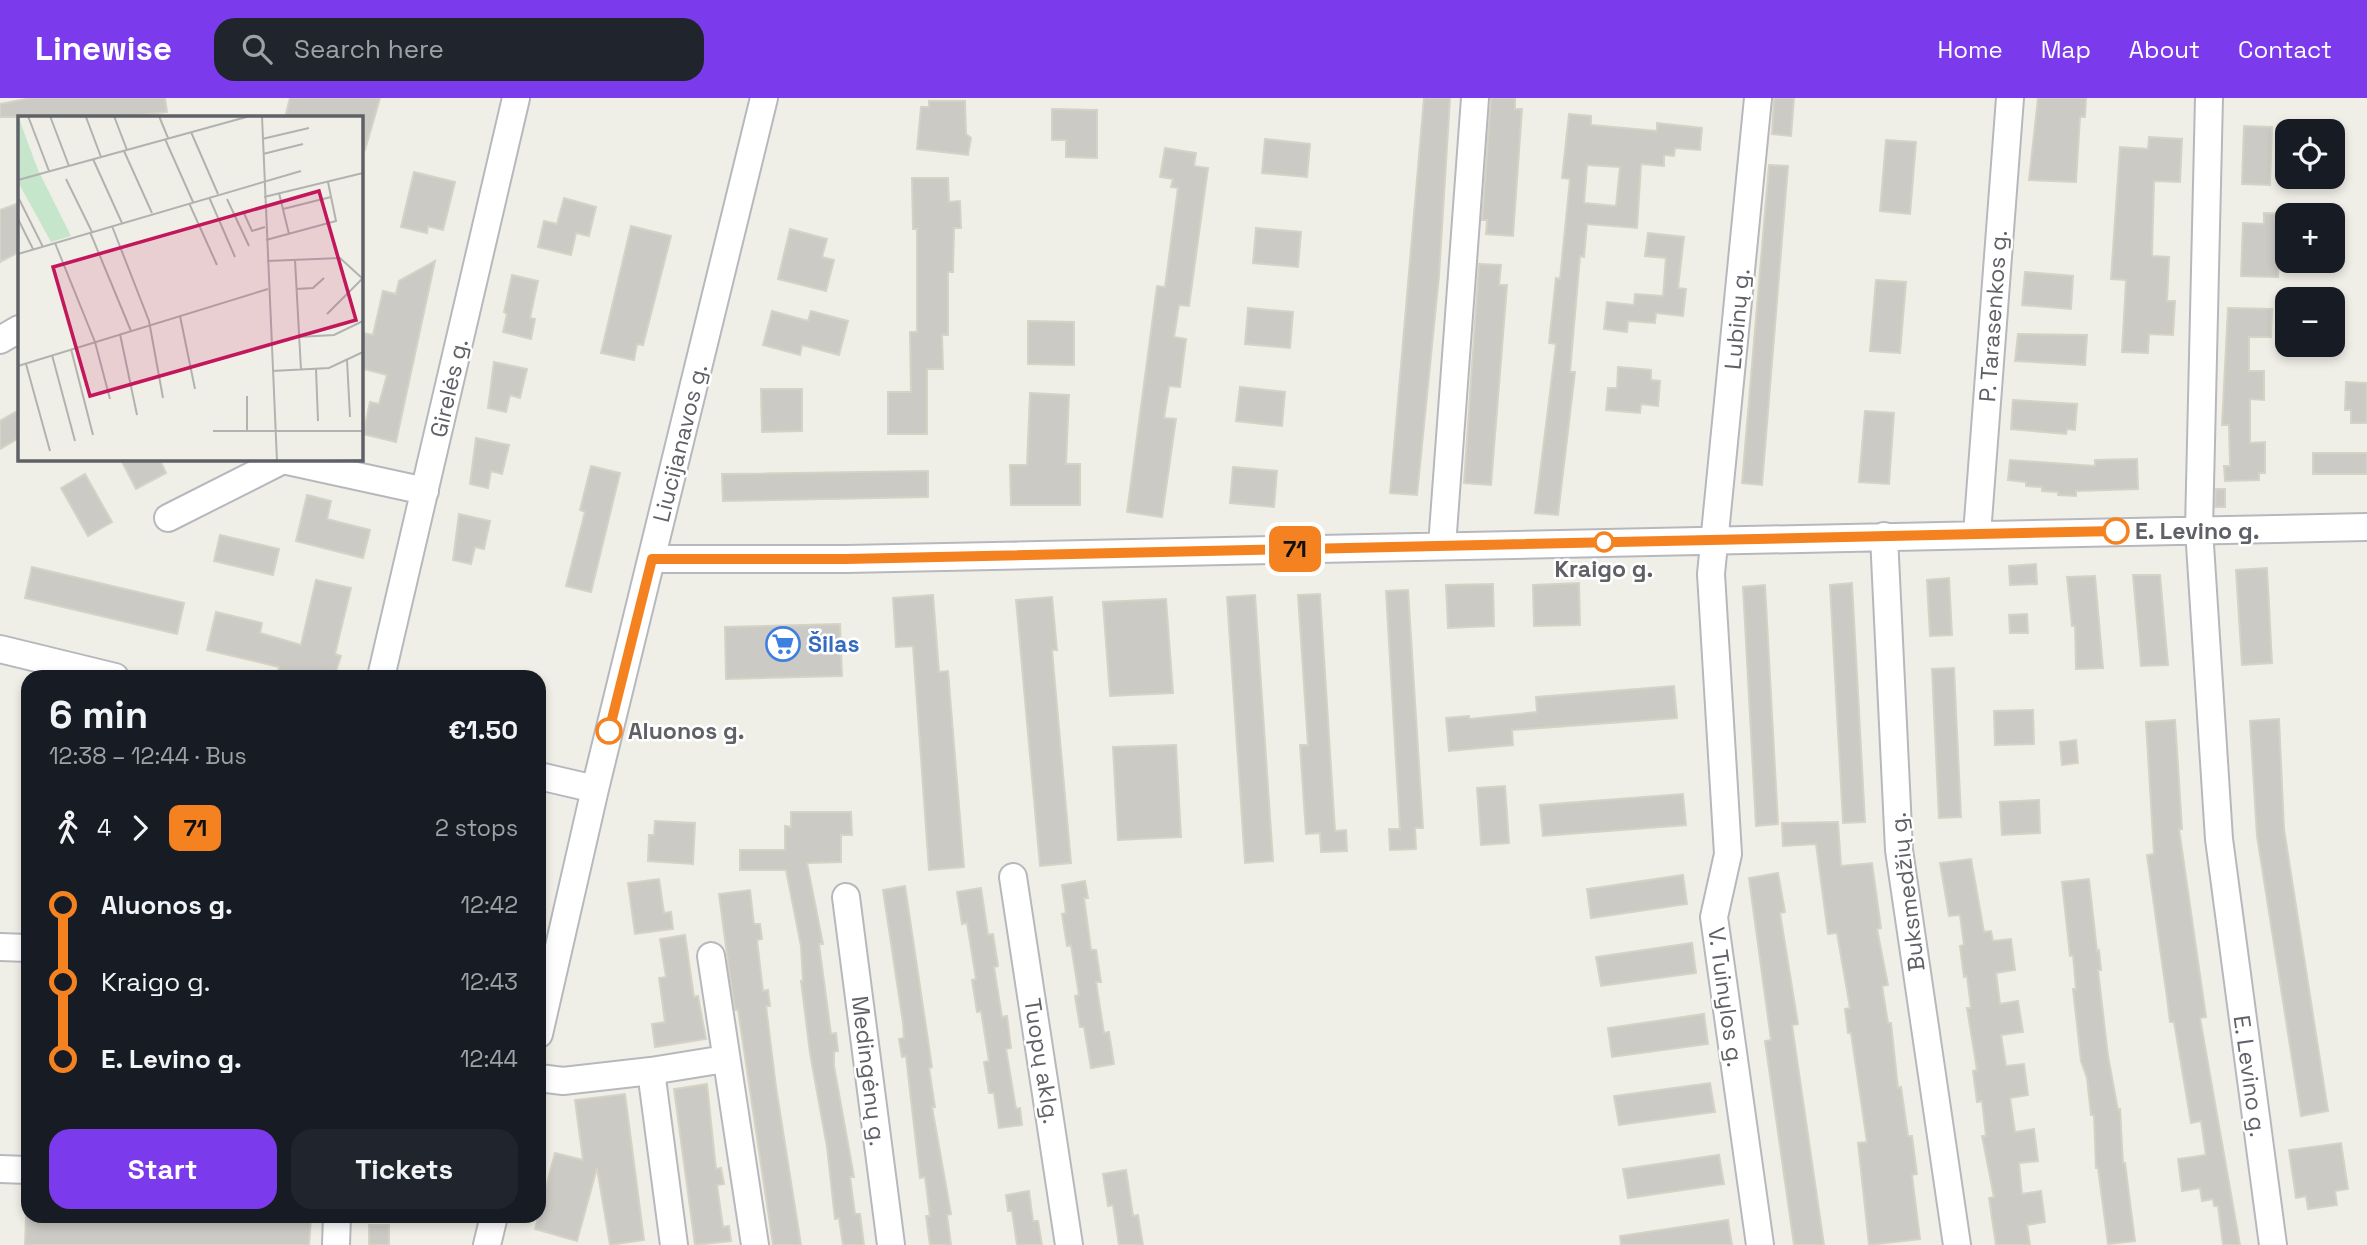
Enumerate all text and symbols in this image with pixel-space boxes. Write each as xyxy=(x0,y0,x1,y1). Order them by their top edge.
search box xyxy=(214,18,704,81)
text: Linewise xyxy=(35,28,172,70)
icon: search xyxy=(238,30,276,68)
text: Search here xyxy=(294,32,444,66)
text: Home xyxy=(1937,34,2003,65)
text: Map xyxy=(2041,34,2091,65)
text: About xyxy=(2129,34,2200,65)
text: Contact xyxy=(2238,34,2332,65)
inset map xyxy=(18,116,362,460)
map controls xyxy=(2275,119,2345,357)
button: locate xyxy=(2275,119,2345,189)
button: + xyxy=(2275,203,2345,273)
street label: P. Tarasenkos g. xyxy=(1972,229,2014,403)
street label: Lubinų g. xyxy=(1718,267,1756,371)
button: − xyxy=(2275,287,2345,357)
street label: Girelės g. xyxy=(423,336,475,440)
street label: Liucijanavos g. xyxy=(646,361,714,525)
place label: E. Levino g. xyxy=(2135,516,2260,546)
marker: E. Levino g. xyxy=(2103,518,2129,544)
line badge: 71 xyxy=(1264,526,1326,572)
marker: Kraigo g. xyxy=(1594,532,1614,552)
text: 71 xyxy=(1283,533,1307,564)
place label: Kraigo g. xyxy=(1555,554,1653,584)
supermarket icon: Šilas xyxy=(764,625,802,663)
place label: Šilas xyxy=(808,629,859,659)
text: 6 min xyxy=(49,691,148,739)
text: €1.50 xyxy=(448,713,518,747)
place label: Aluonos g. xyxy=(628,716,745,746)
marker: Aluonos g. xyxy=(596,718,622,744)
text: 12:38 – 12:44 · Bus xyxy=(49,741,247,771)
icon: walk xyxy=(49,809,87,847)
icon: forward xyxy=(121,809,159,847)
street label: Buksmedžių g. xyxy=(1882,811,1932,973)
text: 71 xyxy=(183,812,207,843)
text: 4 xyxy=(97,813,111,843)
text: 2 stops xyxy=(435,813,518,843)
text: Aluonos g. xyxy=(101,888,233,922)
text: 12:42 xyxy=(460,890,518,920)
street label: V. Tuinylos g. xyxy=(1701,925,1751,1069)
text: Kraigo g. xyxy=(101,965,210,999)
text: 12:43 xyxy=(460,967,518,997)
street label: Medingėnų g. xyxy=(845,994,893,1148)
street label: Tuopų aklg. xyxy=(1017,996,1067,1126)
street label: E. Levino g. xyxy=(2227,1013,2273,1139)
text: E. Levino g. xyxy=(101,1042,242,1076)
text: 12:44 xyxy=(460,1044,518,1074)
button: Start xyxy=(49,1129,277,1209)
button: Tickets xyxy=(291,1129,518,1209)

